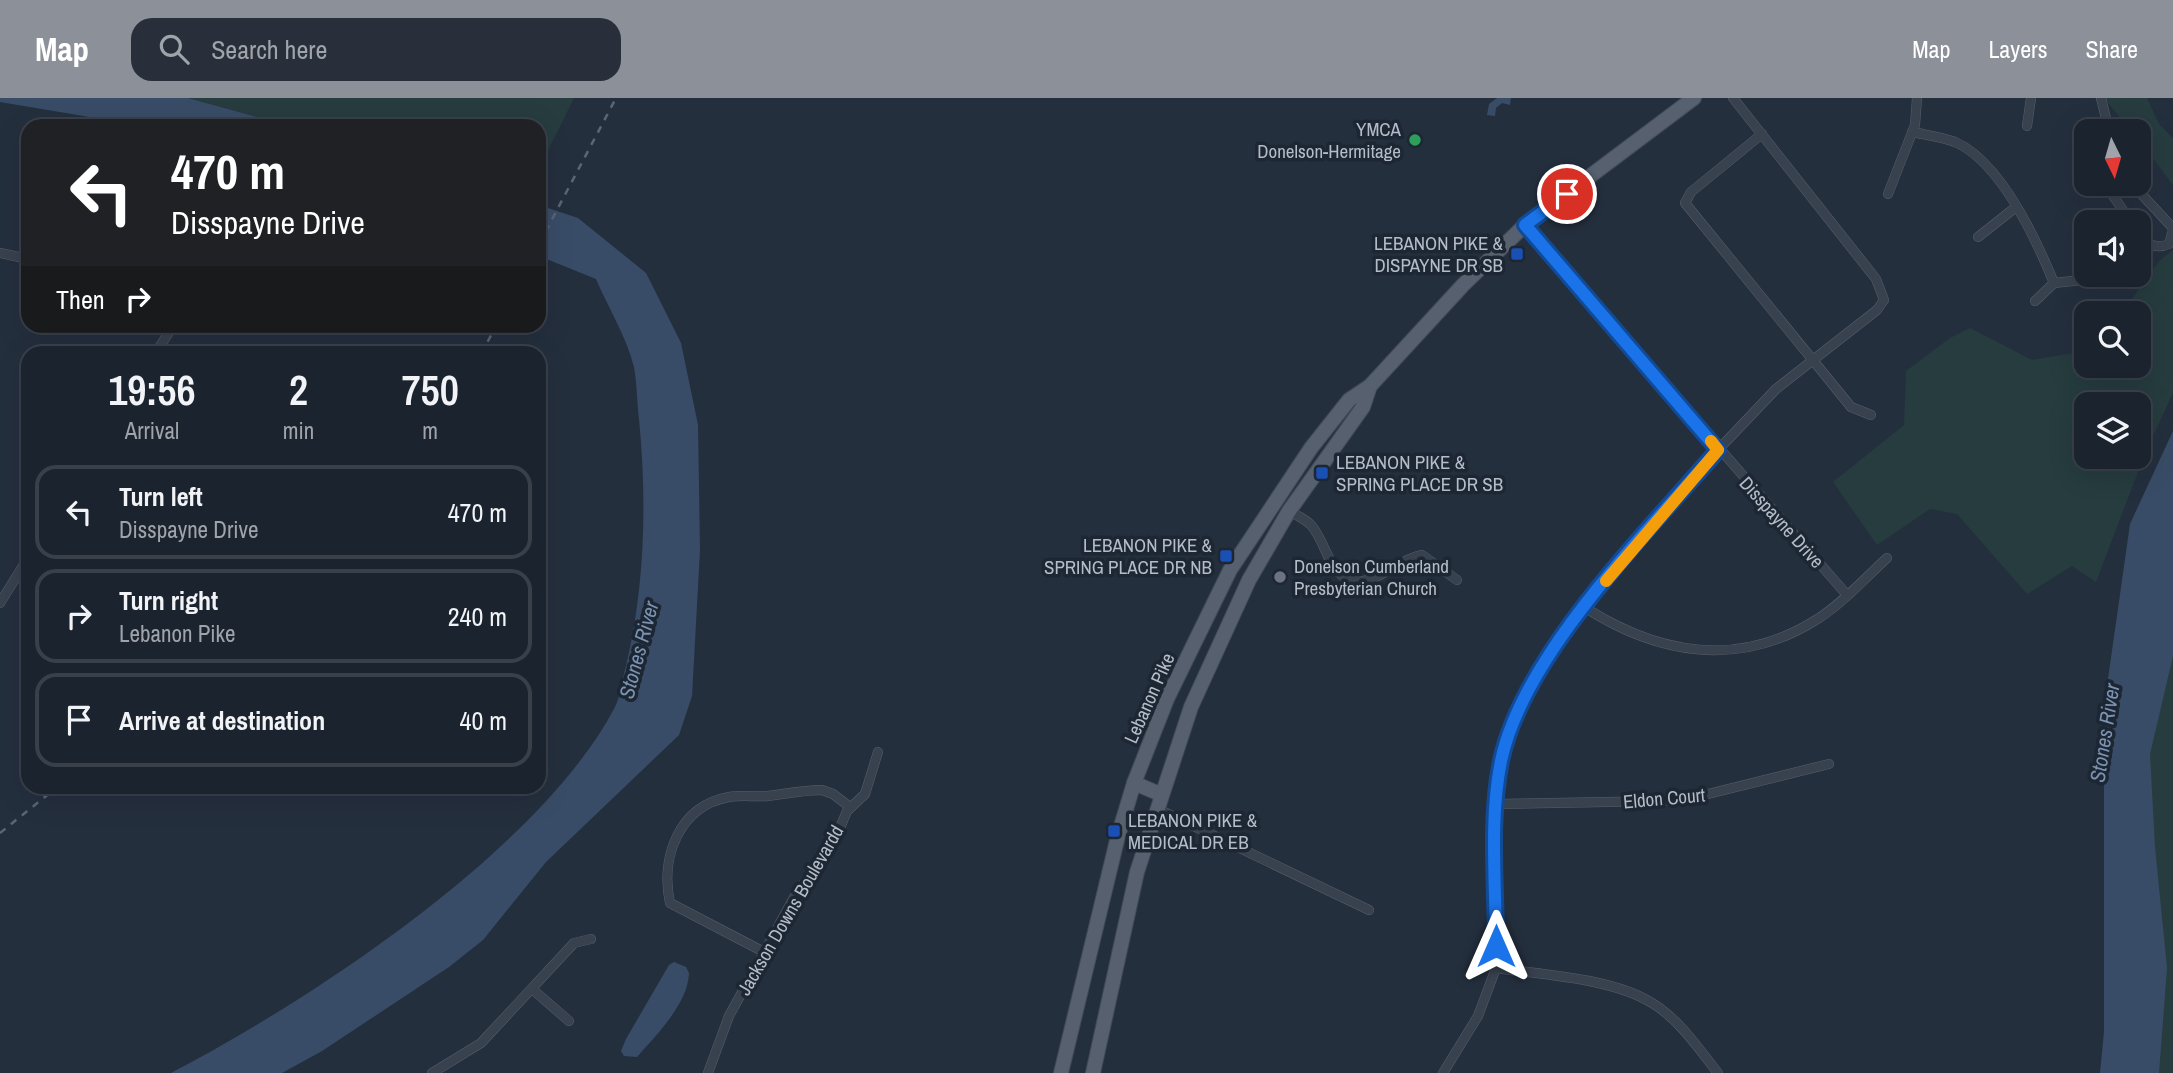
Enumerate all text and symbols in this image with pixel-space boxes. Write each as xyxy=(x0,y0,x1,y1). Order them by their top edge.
search box xyxy=(131,18,621,81)
text: Map xyxy=(35,27,89,71)
icon: search xyxy=(155,30,193,68)
text: Search here xyxy=(211,32,327,67)
text: Map xyxy=(1912,33,1950,65)
text: Layers xyxy=(1988,33,2047,65)
text: Share xyxy=(2085,33,2138,65)
place label: YMCA Donelson-Hermitage xyxy=(1257,116,1402,164)
north arrow xyxy=(2074,119,2151,196)
map controls xyxy=(2074,119,2151,469)
marker: YMCA Donelson-Hermitage xyxy=(1407,132,1423,148)
text: 470 m xyxy=(171,138,285,204)
icon: left xyxy=(56,147,147,238)
pin xyxy=(1537,164,1597,224)
icon: arrive xyxy=(1548,175,1586,213)
text: Disspayne Drive xyxy=(171,201,365,244)
button: sound xyxy=(2074,210,2151,287)
place label: LEBANON PIKE & DISPAYNE DR SB xyxy=(1374,230,1504,278)
marker: LEBANON PIKE & DISPAYNE DR SB xyxy=(1509,246,1525,262)
icon: right xyxy=(119,280,157,318)
text: Then xyxy=(56,282,105,317)
button: search xyxy=(2074,301,2151,378)
text: 19:56 xyxy=(108,362,196,418)
text: 2 xyxy=(289,362,308,418)
text: 750 xyxy=(401,362,459,418)
button: layers xyxy=(2074,392,2151,469)
text: Arrival xyxy=(125,415,179,446)
text: min xyxy=(283,415,314,446)
text: m xyxy=(422,415,438,446)
place label: LEBANON PIKE & SPRING PLACE DR SB xyxy=(1336,449,1503,497)
marker: LEBANON PIKE & SPRING PLACE DR SB xyxy=(1314,465,1330,481)
street label: Disspayne Drive xyxy=(1734,471,1830,573)
text: Turn left xyxy=(119,479,203,514)
icon: left xyxy=(60,493,98,531)
text: 470 m xyxy=(448,495,507,530)
text: Disspayne Drive xyxy=(119,514,258,545)
place label: LEBANON PIKE & SPRING PLACE DR NB xyxy=(1044,532,1213,580)
marker: LEBANON PIKE & SPRING PLACE DR NB xyxy=(1218,548,1234,564)
place label: Donelson Cumberland Presbyterian Church xyxy=(1294,553,1449,601)
marker: Donelson Cumberland Presbyterian Church xyxy=(1272,569,1288,585)
text: Turn right xyxy=(119,583,218,618)
icon: right xyxy=(60,597,98,635)
water label: Stones River xyxy=(612,597,666,702)
text: 240 m xyxy=(448,599,507,634)
text: Lebanon Pike xyxy=(119,618,235,649)
street label: Lebanon Pike xyxy=(1118,649,1180,747)
water label: Stones River xyxy=(2082,680,2127,784)
icon: arrive xyxy=(60,701,98,739)
text: Arrive at destination xyxy=(119,703,325,738)
text: 40 m xyxy=(460,703,507,738)
street label: Eldon Court xyxy=(1622,781,1707,815)
place label: LEBANON PIKE & MEDICAL DR EB xyxy=(1128,807,1258,855)
street label: Jackson Downs Boulevardd xyxy=(731,820,849,1000)
marker: LEBANON PIKE & MEDICAL DR EB xyxy=(1106,823,1122,839)
position arrow xyxy=(1459,909,1533,983)

